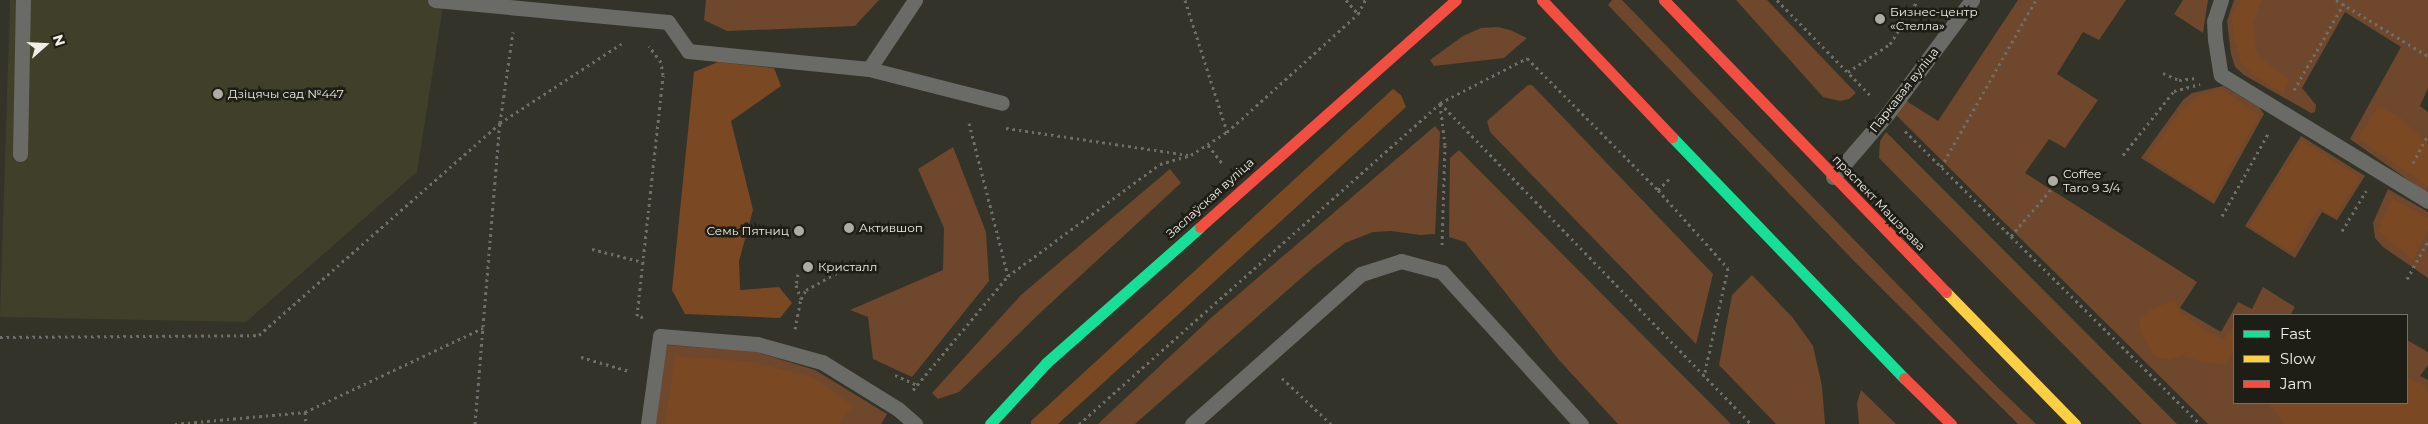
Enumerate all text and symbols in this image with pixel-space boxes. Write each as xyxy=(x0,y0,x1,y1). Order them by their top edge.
place label: Бизнес-центр «Стелла» xyxy=(1890,5,1978,33)
marker: Бизнес-центр «Стелла» xyxy=(1874,13,1886,25)
north arrow xyxy=(20,20,70,70)
text: N xyxy=(49,32,70,48)
street label: Паркавая вуліца xyxy=(1866,45,1942,135)
place label: Дзіцячы сад №447 xyxy=(228,87,344,101)
marker: Дзіцячы сад №447 xyxy=(212,88,224,100)
street label: праспект Машэрава xyxy=(1830,152,1928,254)
street label: Заслаўская вуліца xyxy=(1163,155,1257,241)
place label: Coffee Taro 9 3/4 xyxy=(2063,167,2120,195)
marker: Coffee Taro 9 3/4 xyxy=(2047,175,2059,187)
place label: Актившоп xyxy=(859,221,923,235)
marker: Актившоп xyxy=(843,222,855,234)
place label: Семь Пятниц xyxy=(706,224,789,238)
marker: Семь Пятниц xyxy=(793,225,805,237)
place label: Кристалл xyxy=(818,260,877,274)
marker: Кристалл xyxy=(802,261,814,273)
legend xyxy=(2233,314,2408,404)
text: Fast xyxy=(2280,324,2311,343)
text: Slow xyxy=(2280,349,2316,368)
text: Jam xyxy=(2280,374,2312,393)

